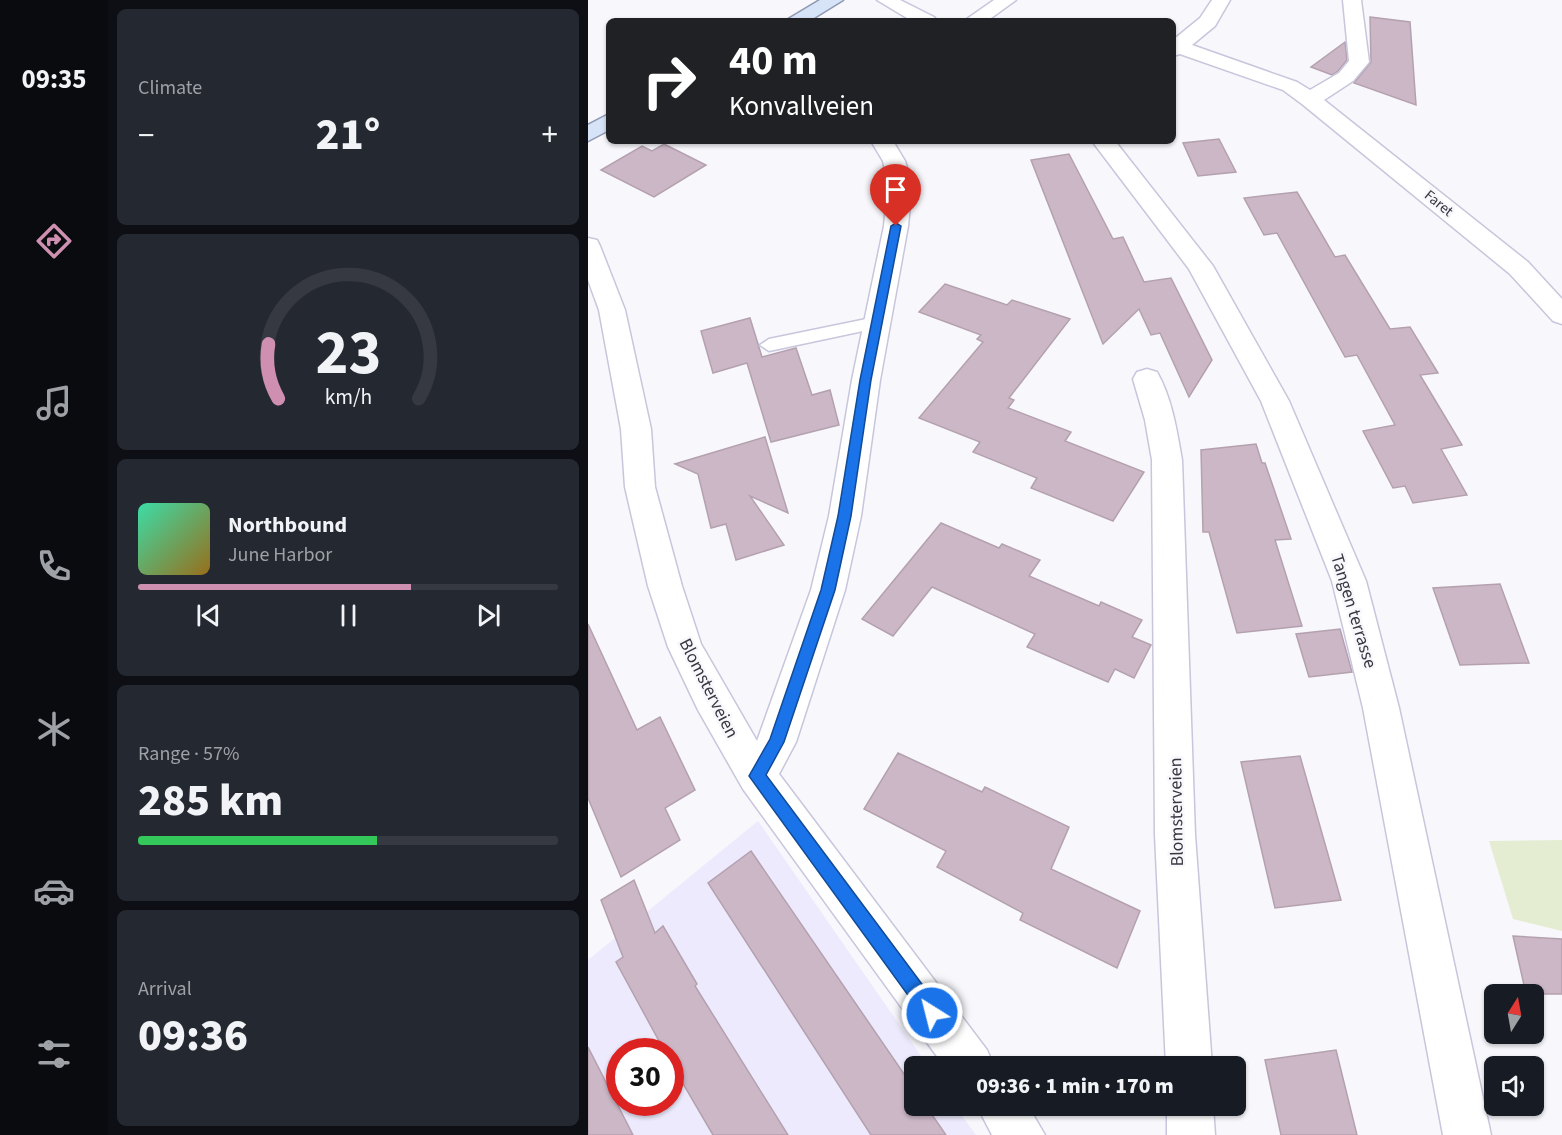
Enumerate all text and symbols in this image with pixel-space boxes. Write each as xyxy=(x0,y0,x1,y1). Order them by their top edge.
text: 40 m xyxy=(729,31,818,91)
icon: right xyxy=(630,42,708,120)
text: 09:35 xyxy=(21,60,87,99)
text: Climate xyxy=(138,74,202,102)
text: Konvallveien xyxy=(729,87,874,126)
text: 21° xyxy=(316,103,380,167)
text: − xyxy=(138,112,154,159)
text: + xyxy=(542,112,558,159)
pin xyxy=(870,164,921,226)
icon: arrive xyxy=(879,173,912,206)
street label: Faret xyxy=(1420,185,1458,222)
icon: directions xyxy=(33,220,75,262)
text: 23 xyxy=(315,309,381,398)
icon: music xyxy=(33,382,75,424)
text: km/h xyxy=(324,383,372,414)
text: Northbound xyxy=(228,509,347,541)
text: June Harbor xyxy=(228,541,332,569)
icon: phone xyxy=(33,545,75,587)
street label: Tangen terrasse xyxy=(1324,551,1383,671)
icon: previous xyxy=(192,599,225,632)
icon: pause xyxy=(332,599,365,632)
icon: next xyxy=(472,599,505,632)
street label: Blomsterveien xyxy=(673,634,744,742)
icon: climate xyxy=(33,708,75,750)
text: Range · 57% xyxy=(138,740,239,768)
street label: Blomsterveien xyxy=(1163,757,1190,867)
text: 285 km xyxy=(138,769,283,833)
icon: car xyxy=(33,870,75,912)
text: Arrival xyxy=(138,975,192,1003)
position arrow xyxy=(900,981,964,1045)
north arrow xyxy=(1484,984,1544,1044)
map controls xyxy=(1484,984,1544,1116)
text: 09:36 xyxy=(138,1004,248,1068)
icon: filters xyxy=(33,1033,75,1075)
speed limit sign: 30 xyxy=(606,1038,684,1116)
button: sound xyxy=(1484,1056,1544,1116)
text: 09:36 · 1 min · 170 m xyxy=(976,1070,1174,1102)

